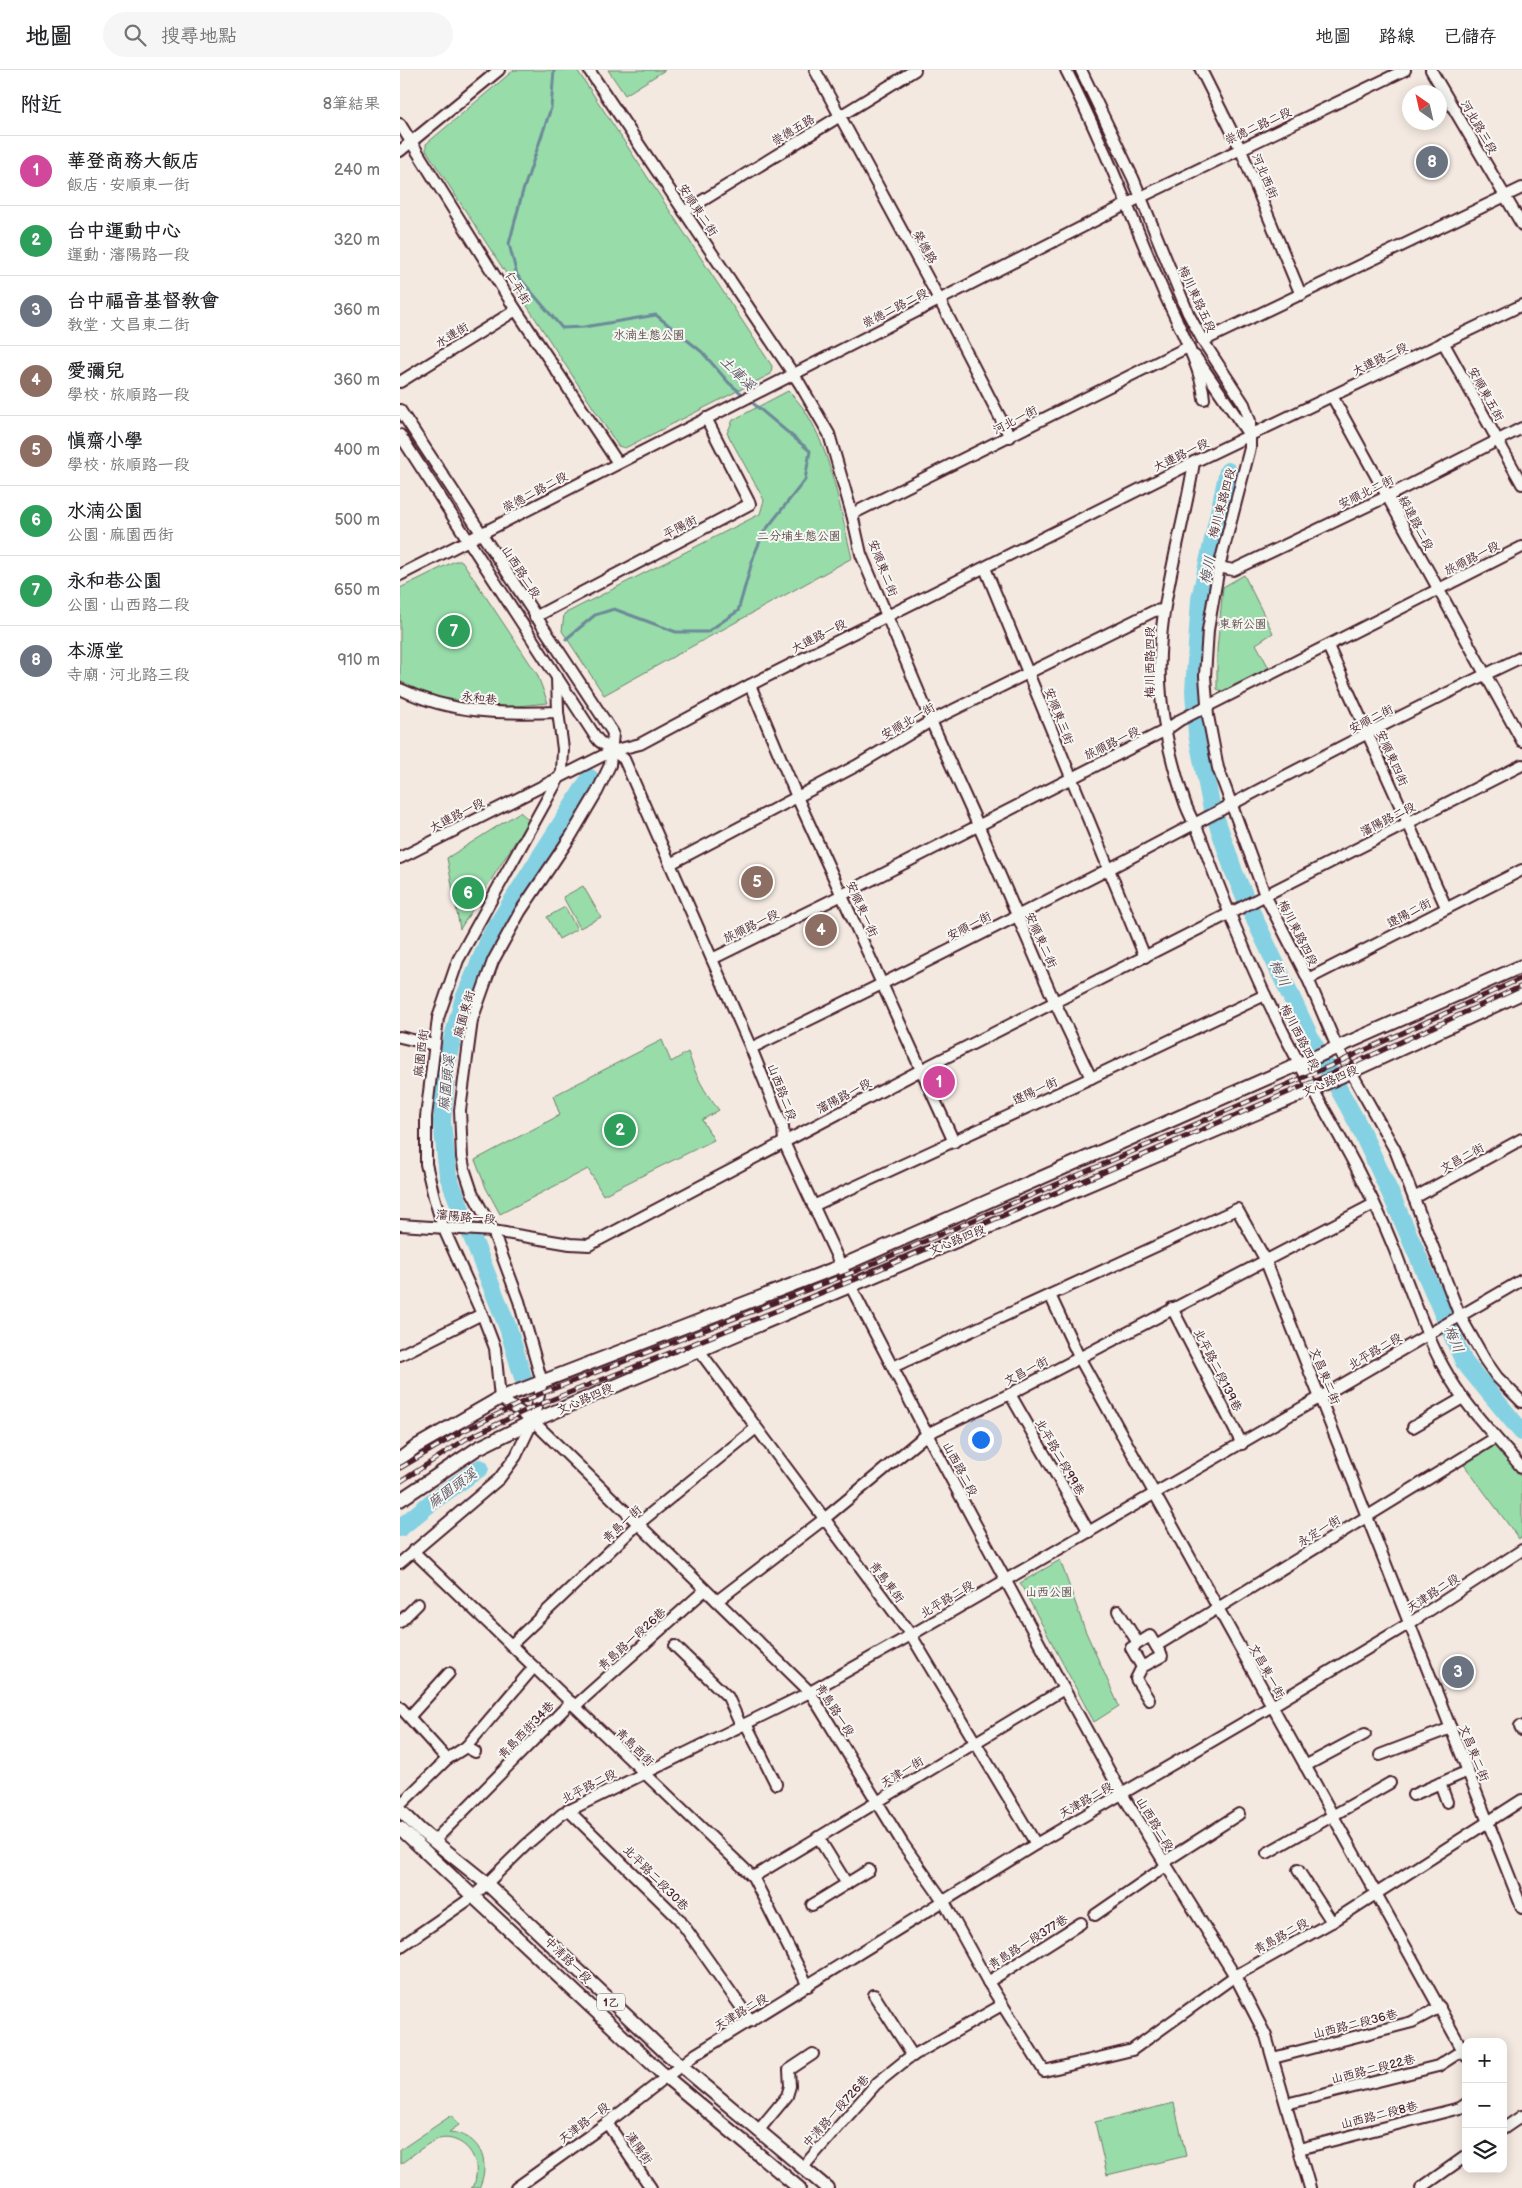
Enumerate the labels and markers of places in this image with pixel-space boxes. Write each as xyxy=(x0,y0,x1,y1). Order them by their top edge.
pin: 8 xyxy=(1416,143,1448,181)
pin: 7 xyxy=(438,612,470,650)
pin: 5 xyxy=(741,863,773,901)
pin: 6 xyxy=(452,874,484,912)
pin: 4 xyxy=(805,911,837,949)
pin: 1 xyxy=(923,1063,955,1101)
pin: 2 xyxy=(604,1111,636,1149)
pin: 3 xyxy=(1442,1653,1474,1691)

